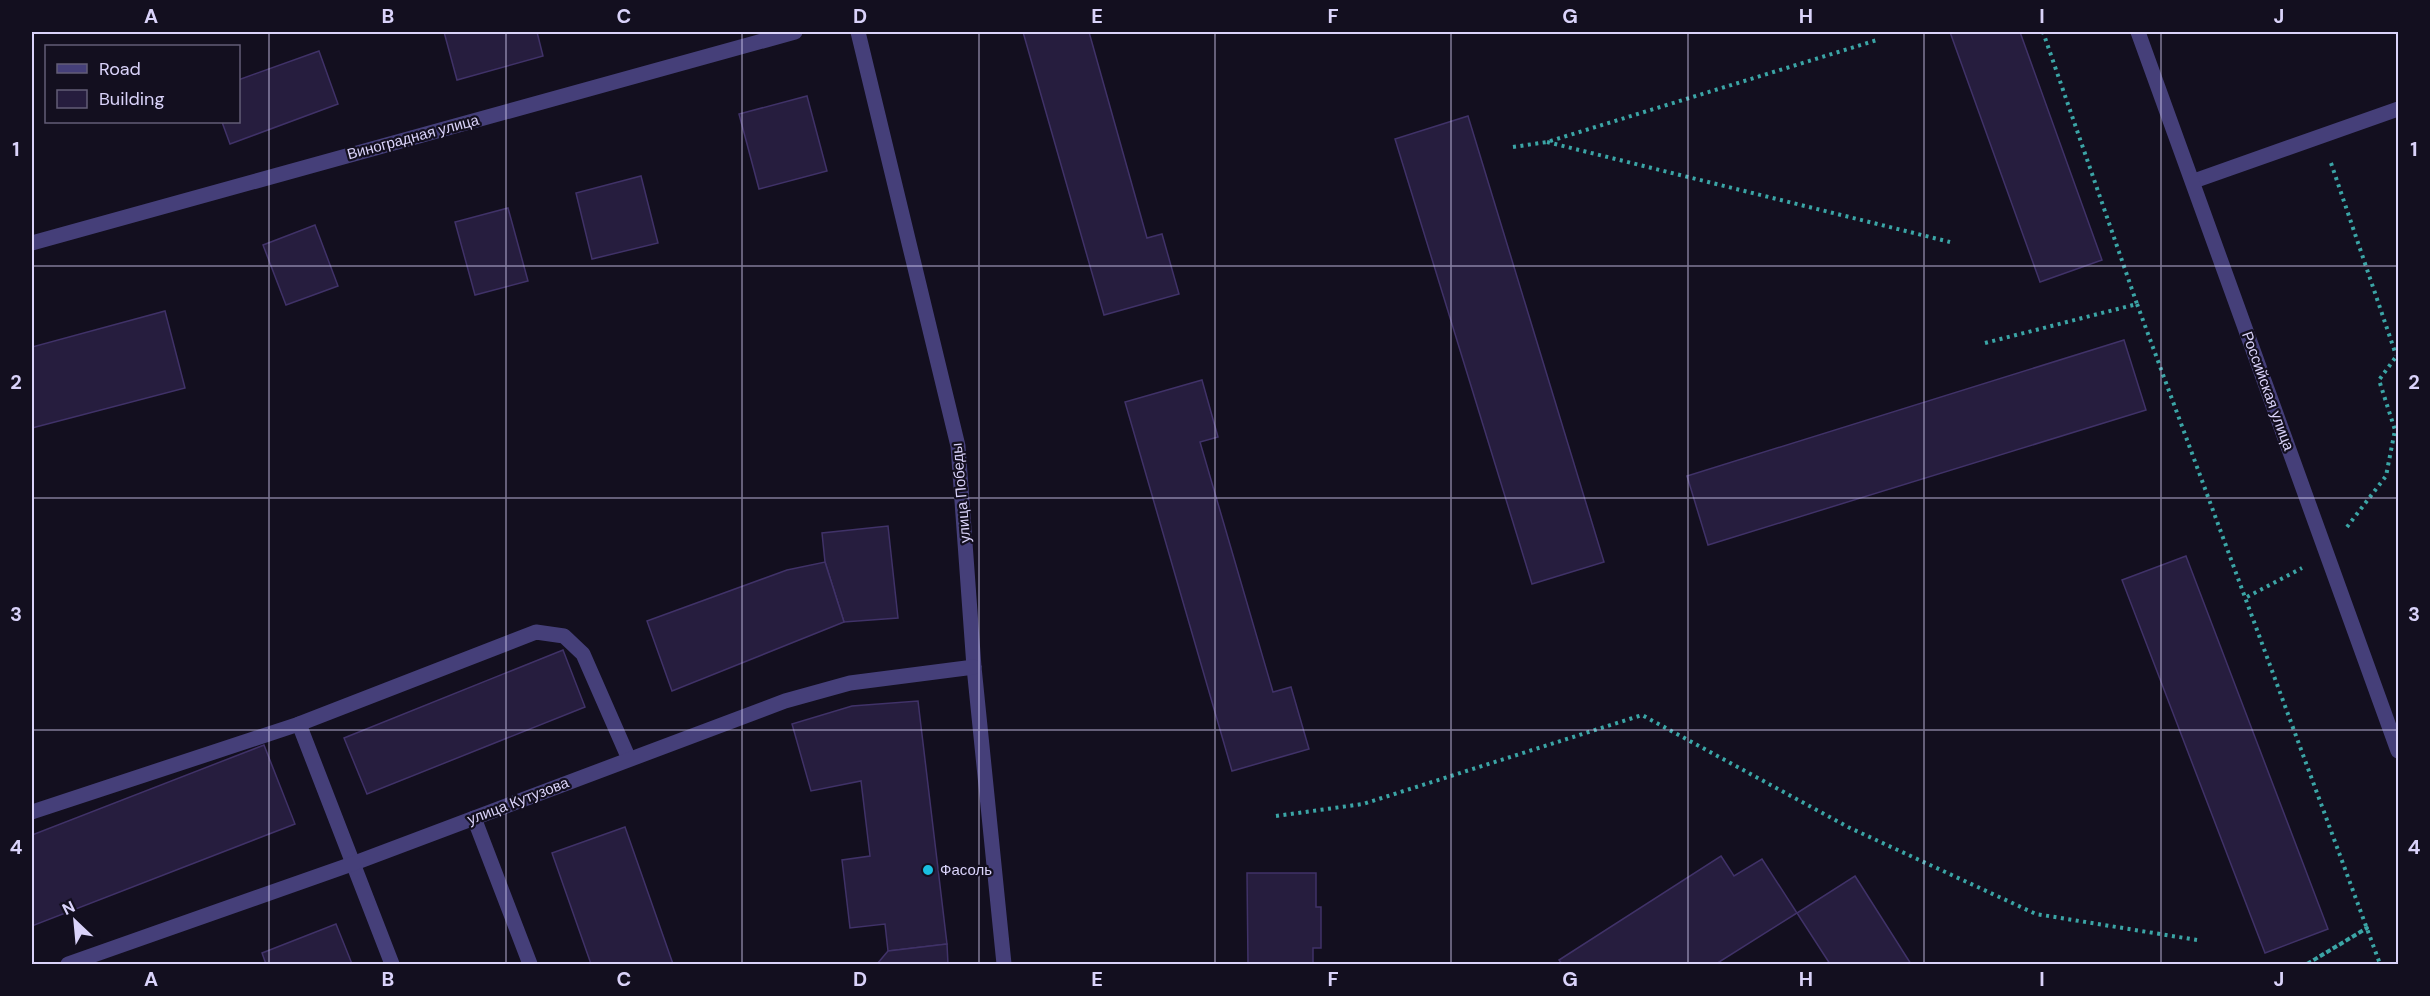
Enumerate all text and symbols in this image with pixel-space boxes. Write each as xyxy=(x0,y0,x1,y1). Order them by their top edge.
text: A xyxy=(144,3,158,29)
text: B xyxy=(382,3,394,29)
text: C xyxy=(617,3,631,29)
text: D xyxy=(853,3,867,29)
text: E xyxy=(1091,3,1103,29)
text: F xyxy=(1327,3,1339,29)
text: G xyxy=(1562,3,1578,29)
text: H xyxy=(1799,3,1813,29)
text: I xyxy=(2039,3,2045,29)
text: J xyxy=(2274,3,2284,29)
legend xyxy=(45,45,240,123)
text: Road xyxy=(99,57,141,81)
text: Building xyxy=(99,87,164,111)
street label: Виноградная улица xyxy=(345,110,482,164)
text: 1 xyxy=(12,136,20,162)
text: 1 xyxy=(2410,136,2418,162)
street label: Российская улица xyxy=(2237,329,2299,454)
text: 2 xyxy=(10,369,22,395)
text: 2 xyxy=(2408,369,2420,395)
street label: улица Победы xyxy=(947,442,975,544)
text: 3 xyxy=(10,601,22,627)
text: 3 xyxy=(2408,601,2420,627)
street label: улица Кутузова xyxy=(464,772,572,830)
text: 4 xyxy=(10,834,23,860)
text: 4 xyxy=(2408,834,2421,860)
place label: Фасоль xyxy=(940,860,992,880)
marker: Фасоль xyxy=(921,863,935,877)
north arrow xyxy=(45,891,105,951)
text: N xyxy=(59,896,78,920)
text: A xyxy=(144,966,158,992)
text: B xyxy=(382,966,394,992)
text: C xyxy=(617,966,631,992)
text: D xyxy=(853,966,867,992)
text: E xyxy=(1091,966,1103,992)
text: F xyxy=(1327,966,1339,992)
text: G xyxy=(1562,966,1578,992)
text: H xyxy=(1799,966,1813,992)
text: I xyxy=(2039,966,2045,992)
text: J xyxy=(2274,966,2284,992)

